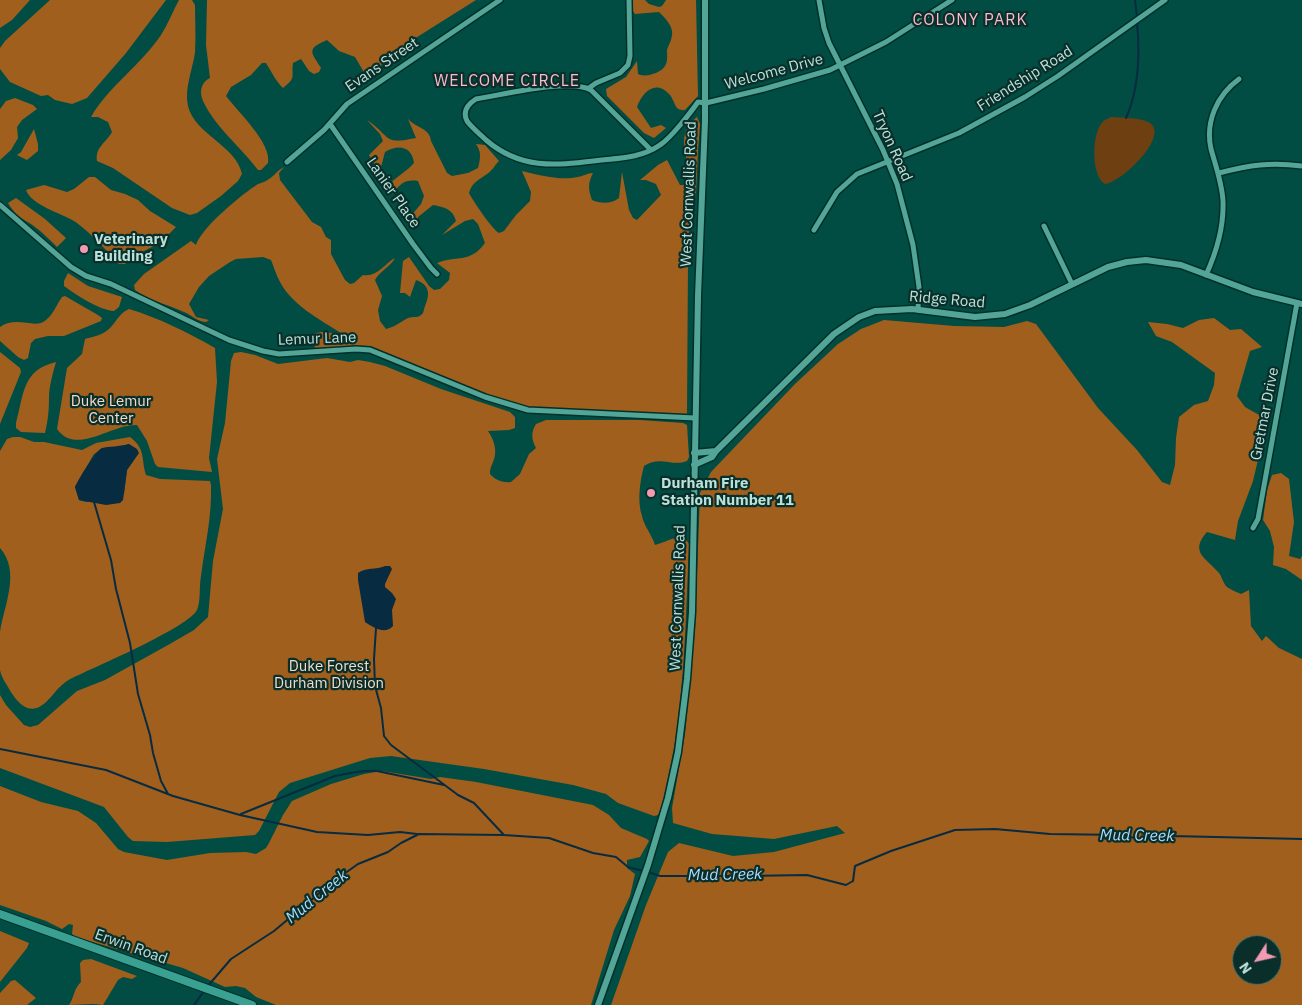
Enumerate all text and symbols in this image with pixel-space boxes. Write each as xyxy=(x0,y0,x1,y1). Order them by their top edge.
district label: COLONY PARK xyxy=(911,10,1029,30)
street label: Evans Street xyxy=(342,34,422,96)
street label: Friendship Road xyxy=(974,42,1076,116)
street label: Welcome Drive xyxy=(723,50,825,94)
district label: WELCOME CIRCLE xyxy=(432,71,582,91)
street label: Tryon Road xyxy=(868,108,916,184)
street label: West Cornwallis Road xyxy=(677,121,701,267)
street label: Lanier Place xyxy=(362,154,424,232)
place label: Veterinary Building xyxy=(94,231,168,266)
marker: Veterinary Building xyxy=(78,243,90,255)
street label: Ridge Road xyxy=(908,288,986,312)
street label: Lemur Lane xyxy=(277,329,357,349)
street label: Gretmar Drive xyxy=(1247,366,1283,462)
park label: Duke Lemur Center xyxy=(71,393,151,428)
place label: Durham Fire Station Number 11 xyxy=(661,475,794,510)
marker: Durham Fire Station Number 11 xyxy=(645,487,657,499)
street label: West Cornwallis Road xyxy=(666,525,690,671)
park label: Duke Forest Durham Division xyxy=(274,658,384,693)
water label: Mud Creek xyxy=(1100,826,1174,846)
water label: Mud Creek xyxy=(688,865,762,885)
water label: Mud Creek xyxy=(282,866,352,928)
street label: Erwin Road xyxy=(92,926,170,968)
north arrow xyxy=(1232,935,1282,985)
text: N xyxy=(1235,959,1256,977)

